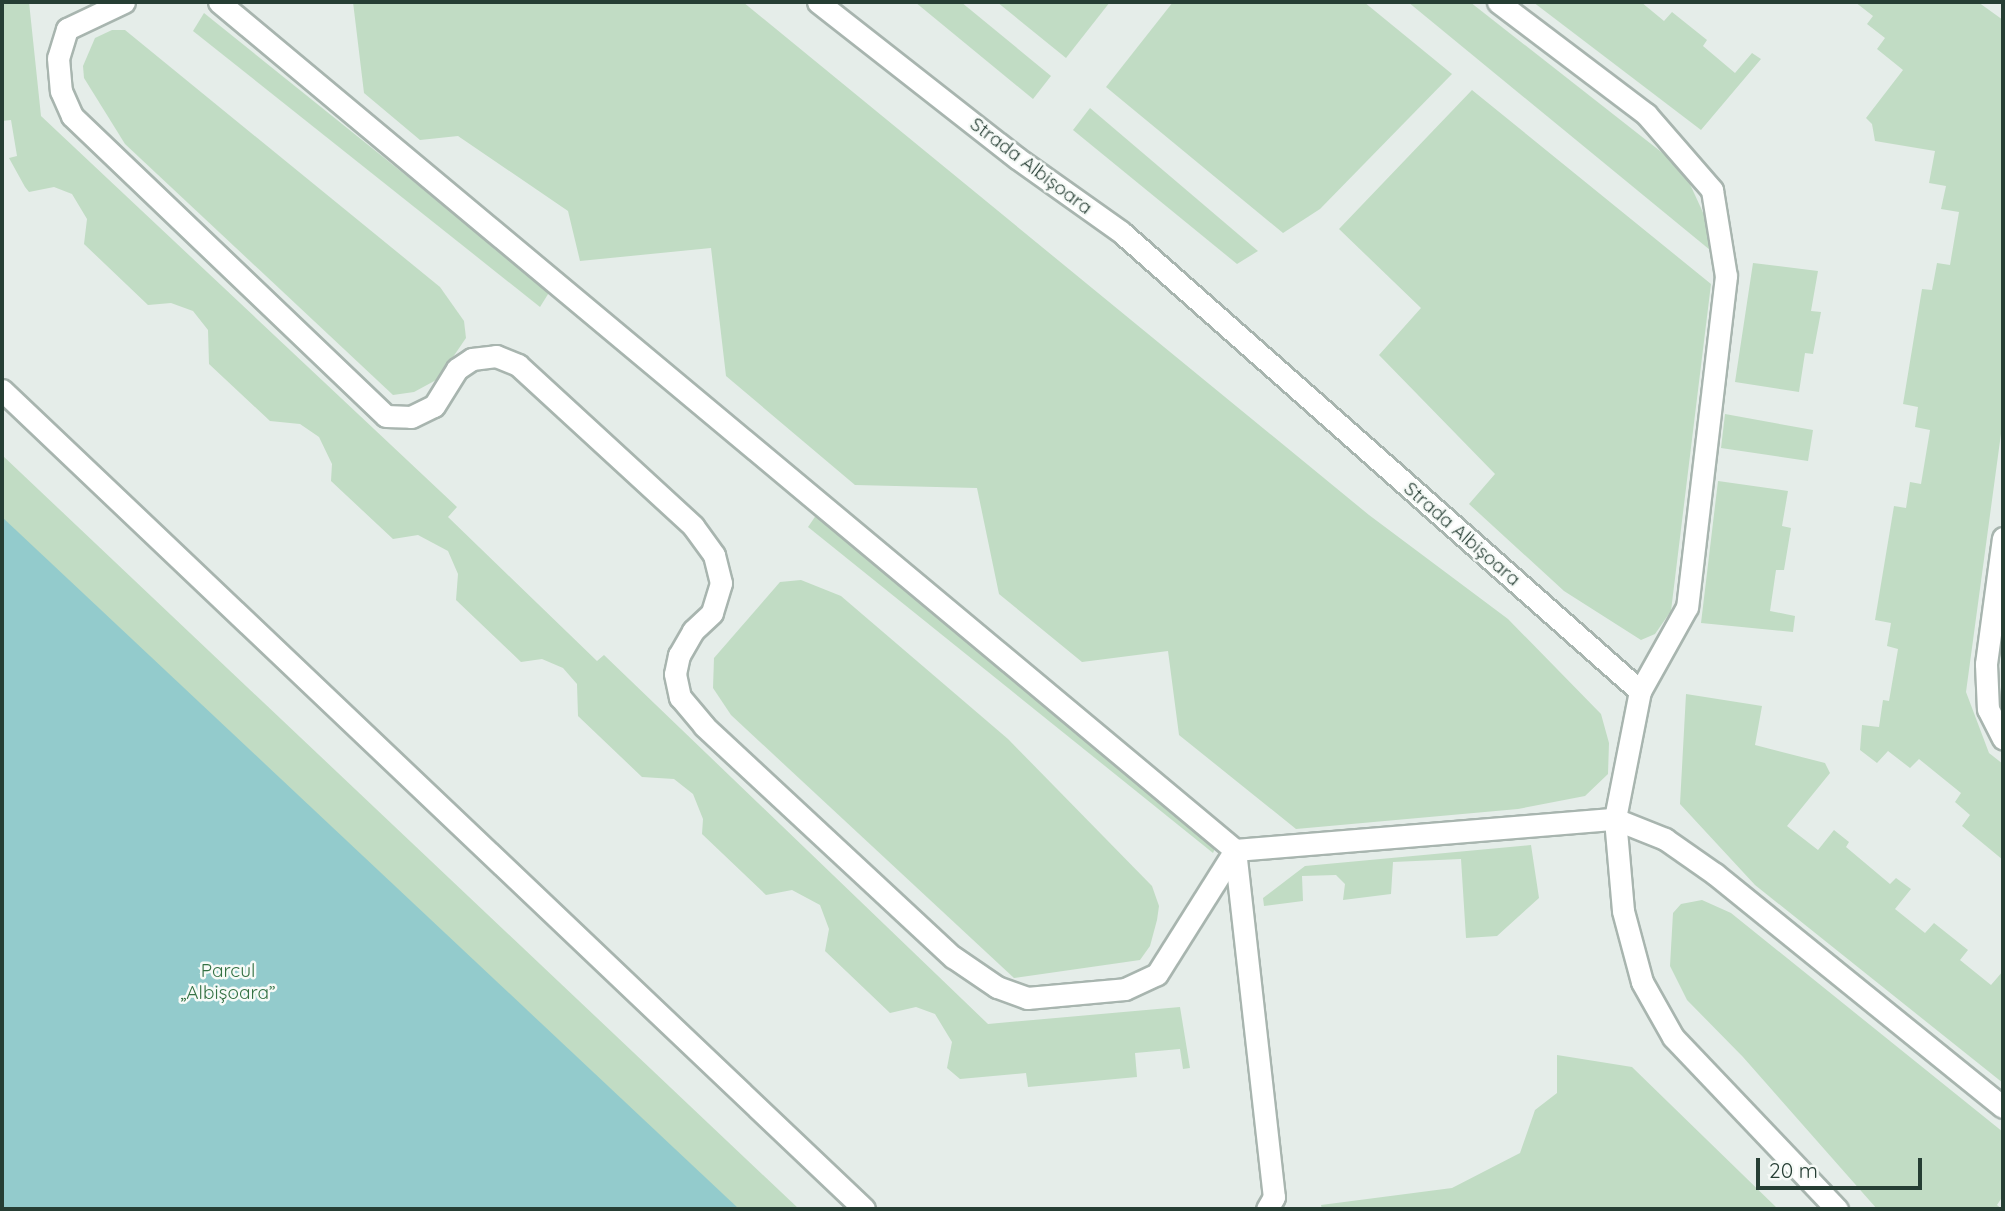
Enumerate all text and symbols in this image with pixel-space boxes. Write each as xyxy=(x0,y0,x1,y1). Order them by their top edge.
street label: Strada Albișoara xyxy=(966,113,1096,219)
street label: Strada Albișoara xyxy=(1399,477,1525,591)
park label: Parcul „Albișoara” xyxy=(180,960,276,1004)
scale bar xyxy=(1760,1144,1926,1188)
text: 20 m xyxy=(1769,1157,1818,1183)

